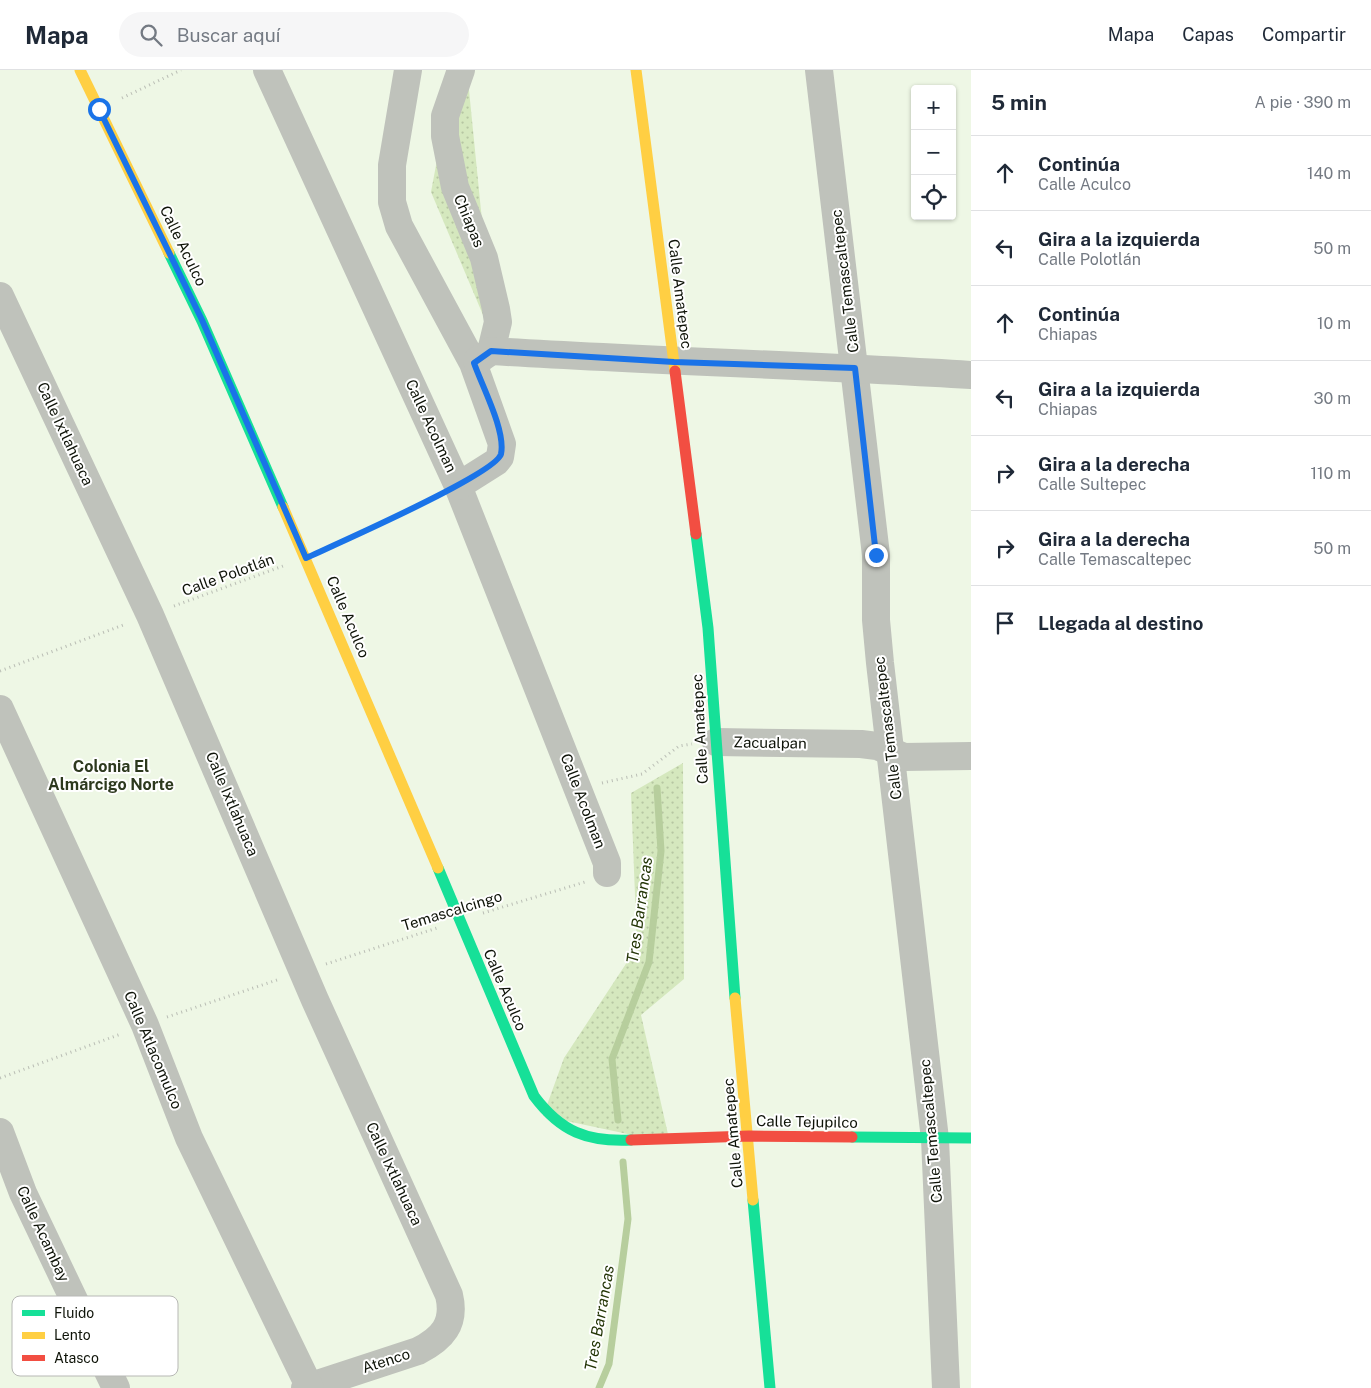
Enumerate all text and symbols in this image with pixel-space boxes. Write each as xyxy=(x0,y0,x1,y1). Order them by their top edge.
search box xyxy=(119,12,469,57)
text: Mapa xyxy=(25,21,89,49)
icon: search xyxy=(137,21,165,49)
text: Buscar aquí xyxy=(177,24,280,46)
text: Mapa xyxy=(1108,24,1154,45)
text: Capas xyxy=(1182,24,1234,45)
text: Compartir xyxy=(1262,24,1346,45)
map controls xyxy=(911,85,956,220)
button: + xyxy=(911,85,956,130)
text: 5 min xyxy=(991,90,1047,115)
text: A pie · 390 m xyxy=(1255,93,1351,112)
route start xyxy=(88,98,111,121)
button: − xyxy=(911,130,956,175)
text: Continúa xyxy=(1038,153,1120,175)
icon: ahead xyxy=(991,159,1019,187)
text: 140 m xyxy=(1307,164,1351,183)
button: locate xyxy=(911,175,956,220)
text: Calle Aculco xyxy=(1038,175,1131,194)
street label: Chiapas xyxy=(451,192,488,250)
street label: Calle Aculco xyxy=(157,203,210,289)
street label: Calle Temascaltepec xyxy=(827,208,862,354)
text: Gira a la izquierda xyxy=(1038,228,1200,250)
icon: left xyxy=(991,234,1019,262)
street label: Calle Amatepec xyxy=(665,238,696,350)
text: 50 m xyxy=(1313,239,1351,258)
text: Calle Polotlán xyxy=(1038,250,1141,269)
text: Continúa xyxy=(1038,303,1120,325)
icon: ahead xyxy=(991,309,1019,337)
text: 10 m xyxy=(1317,314,1351,333)
text: Chiapas xyxy=(1038,325,1097,344)
street label: Calle Acolman xyxy=(403,377,460,475)
text: Gira a la izquierda xyxy=(1038,378,1200,400)
street label: Calle Ixtlahuaca xyxy=(34,379,97,488)
icon: left xyxy=(991,384,1019,412)
text: 30 m xyxy=(1314,389,1351,408)
text: Chiapas xyxy=(1038,400,1097,419)
text: Gira a la derecha xyxy=(1038,453,1190,475)
icon: right xyxy=(991,459,1019,487)
text: 110 m xyxy=(1310,464,1351,483)
text: Calle Sultepec xyxy=(1038,475,1146,494)
text: Gira a la derecha xyxy=(1038,528,1190,550)
icon: right xyxy=(991,534,1019,562)
text: 50 m xyxy=(1313,539,1351,558)
route end xyxy=(865,544,888,567)
street label: Calle Polotlán xyxy=(180,550,276,599)
text: Calle Temascaltepec xyxy=(1038,550,1192,569)
street label: Calle Aculco xyxy=(324,573,373,660)
icon: arrive xyxy=(991,609,1019,637)
text: Llegada al destino xyxy=(1038,612,1203,634)
street label: Calle Temascaltepec xyxy=(870,655,905,801)
street label: Calle Amatepec xyxy=(688,673,711,785)
street label: Zacualpan xyxy=(733,733,807,752)
street label: Calle Ixtlahuaca xyxy=(203,749,262,859)
street label: Calle Acolman xyxy=(558,751,609,851)
district label: Colonia El Almárcigo Norte xyxy=(48,757,174,794)
water label: Tres Barrancas xyxy=(623,855,656,965)
street label: Temascalcingo xyxy=(400,887,504,934)
street label: Calle Aculco xyxy=(481,946,530,1033)
street label: Calle Atlacomulco xyxy=(121,988,186,1111)
street label: Calle Temascaltepec xyxy=(916,1058,945,1204)
street label: Calle Amatepec xyxy=(719,1077,746,1189)
street label: Calle Tejupilco xyxy=(756,1112,858,1131)
street label: Calle Ixtlahuaca xyxy=(363,1119,426,1228)
street label: Calle Acambay xyxy=(14,1183,73,1284)
water label: Tres Barrancas xyxy=(581,1263,618,1373)
legend xyxy=(12,1296,178,1376)
text: Fluido xyxy=(54,1305,94,1321)
text: Lento xyxy=(54,1327,91,1343)
street label: Atenco xyxy=(360,1345,412,1376)
text: Atasco xyxy=(54,1350,99,1366)

